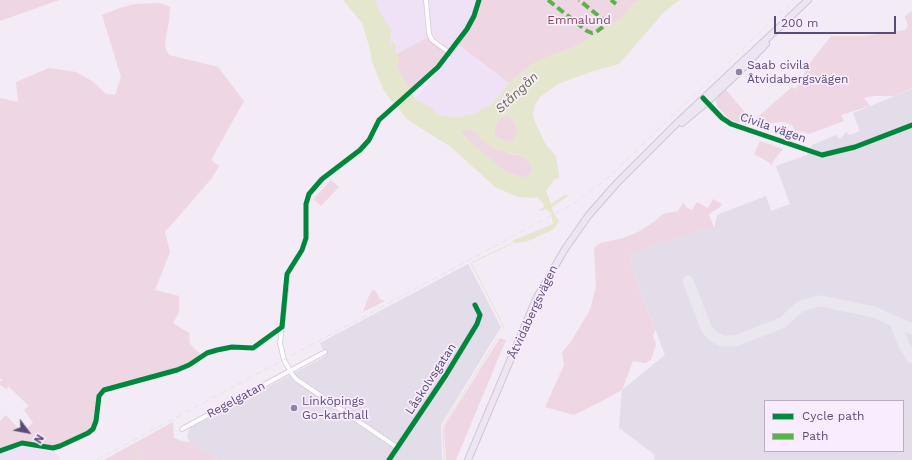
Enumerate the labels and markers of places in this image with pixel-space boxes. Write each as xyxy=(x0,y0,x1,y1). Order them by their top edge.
place label: Saab civila Åtvidabergsvägen xyxy=(747,58,848,86)
marker: Saab civila Åtvidabergsvägen xyxy=(734,67,744,77)
place label: Linköpings Go-karthall xyxy=(302,394,369,422)
marker: Linköpings Go-karthall xyxy=(289,403,299,413)

